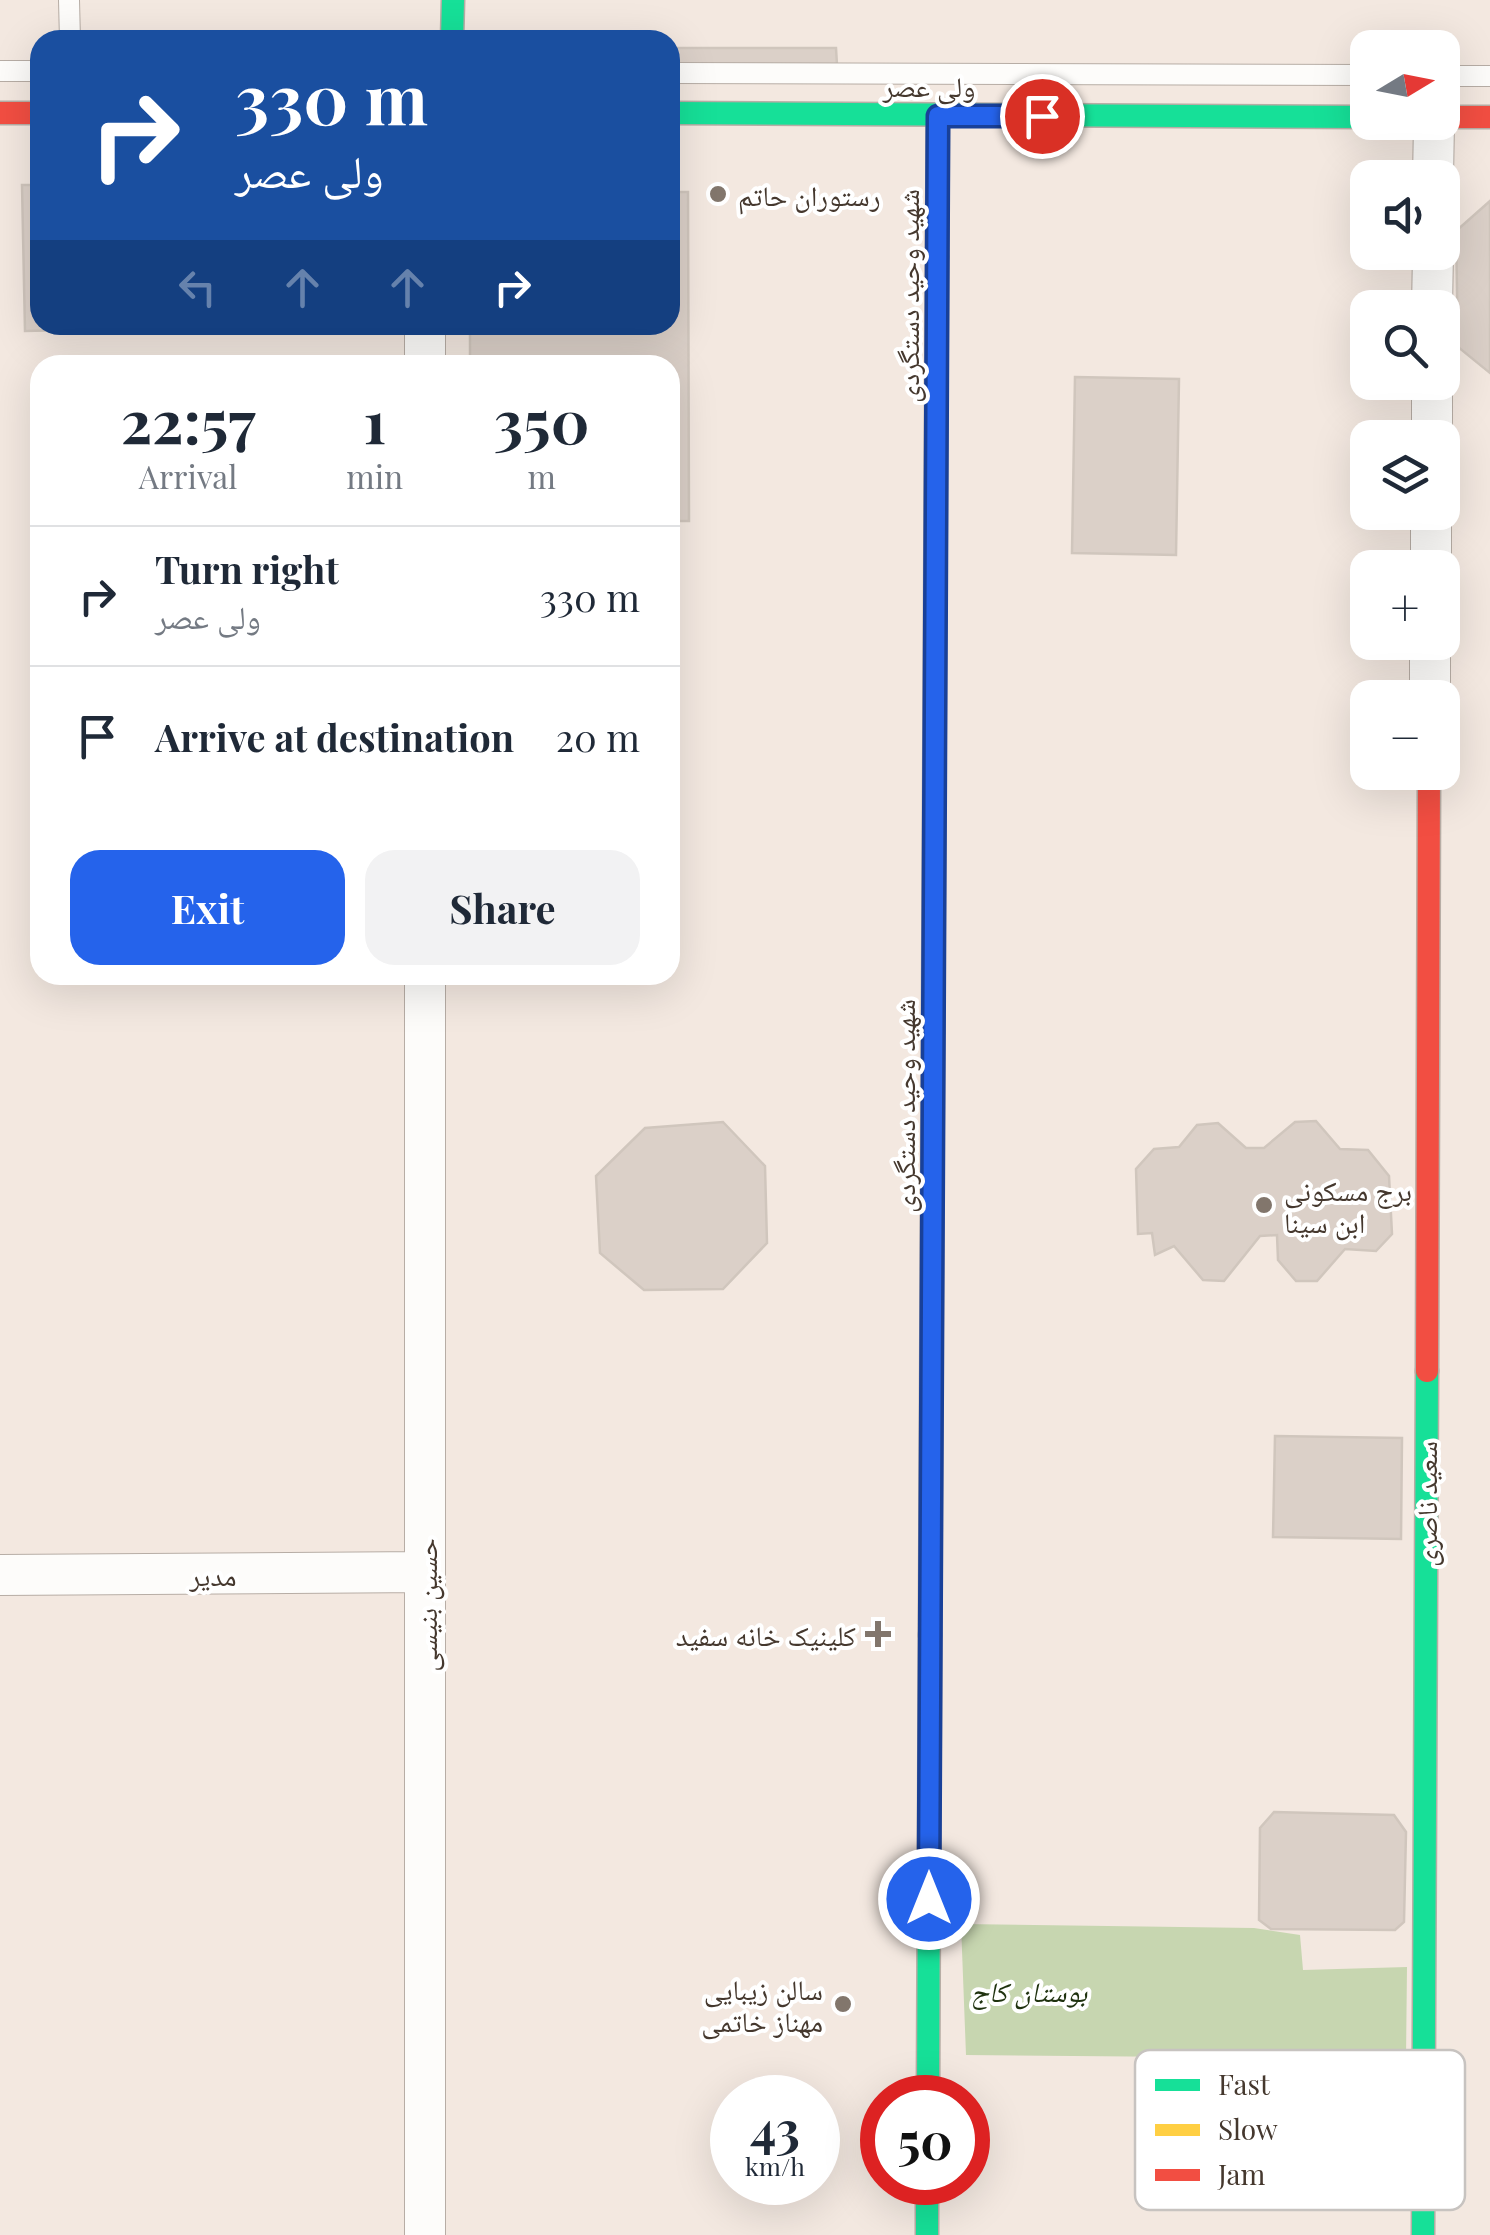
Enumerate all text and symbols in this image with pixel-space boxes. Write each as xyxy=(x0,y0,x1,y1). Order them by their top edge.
north arrow xyxy=(1350,30,1460,140)
map controls xyxy=(1350,30,1460,790)
text: 330 m xyxy=(235,49,428,143)
street label: ولی عصر xyxy=(882,67,975,105)
icon: right xyxy=(70,70,200,200)
pin xyxy=(1000,74,1085,159)
icon: arrive xyxy=(1015,89,1070,144)
text: ولی عصر xyxy=(235,139,384,199)
button: sound xyxy=(1350,160,1460,270)
place label: رستوران حاتم xyxy=(738,176,881,215)
marker: رستوران حاتم xyxy=(707,183,729,205)
street label: شهید وحید دستگردی xyxy=(889,189,926,403)
icon: left xyxy=(170,260,225,315)
icon: ahead xyxy=(275,260,330,315)
icon: ahead xyxy=(380,260,435,315)
icon: right xyxy=(485,260,540,315)
button: search xyxy=(1350,290,1460,400)
text: 22:57 xyxy=(121,379,256,459)
text: 1 xyxy=(363,379,386,459)
text: 350 xyxy=(494,379,589,459)
button: layers xyxy=(1350,420,1460,530)
text: Arrival xyxy=(139,454,237,497)
text: min xyxy=(346,454,403,497)
text: m xyxy=(527,454,556,497)
text: Turn right xyxy=(155,543,339,594)
button: + xyxy=(1350,550,1460,660)
icon: right xyxy=(70,569,125,624)
text: 330 m xyxy=(540,571,640,622)
text: ولی عصر xyxy=(155,594,261,637)
button: − xyxy=(1350,680,1460,790)
icon: arrive xyxy=(70,709,125,764)
text: Arrive at destination xyxy=(155,711,514,762)
text: 20 m xyxy=(556,711,640,762)
button: Exit xyxy=(70,850,345,965)
button: Share xyxy=(365,850,640,965)
street label: شهید وحید دستگردی xyxy=(885,999,922,1213)
place label: برج مسکونی ابن سینا xyxy=(1284,1171,1412,1241)
marker: برج مسکونی ابن سینا xyxy=(1253,1194,1275,1216)
street label: سعید ناصری xyxy=(1407,1441,1444,1567)
street label: حسین بنیسی xyxy=(407,1538,445,1672)
street label: مدیر xyxy=(189,1556,236,1593)
place label: کلینیک خانه سفید xyxy=(676,1616,856,1653)
marker: کلینیک خانه سفید xyxy=(865,1621,891,1647)
position arrow xyxy=(877,1847,981,1951)
place label: سالن زیبایی مهناز خاتمی xyxy=(701,1970,823,2040)
park label: بوستان کاج xyxy=(971,1972,1087,2011)
marker: سالن زیبایی مهناز خاتمی xyxy=(832,1993,854,2015)
legend xyxy=(1135,2050,1465,2210)
text: Fast xyxy=(1218,2065,1271,2102)
speed limit sign: 50 xyxy=(860,2075,990,2205)
text: 43 xyxy=(750,2094,800,2161)
text: Slow xyxy=(1218,2110,1278,2147)
text: km/h xyxy=(745,2149,805,2182)
text: Jam xyxy=(1217,2155,1265,2192)

